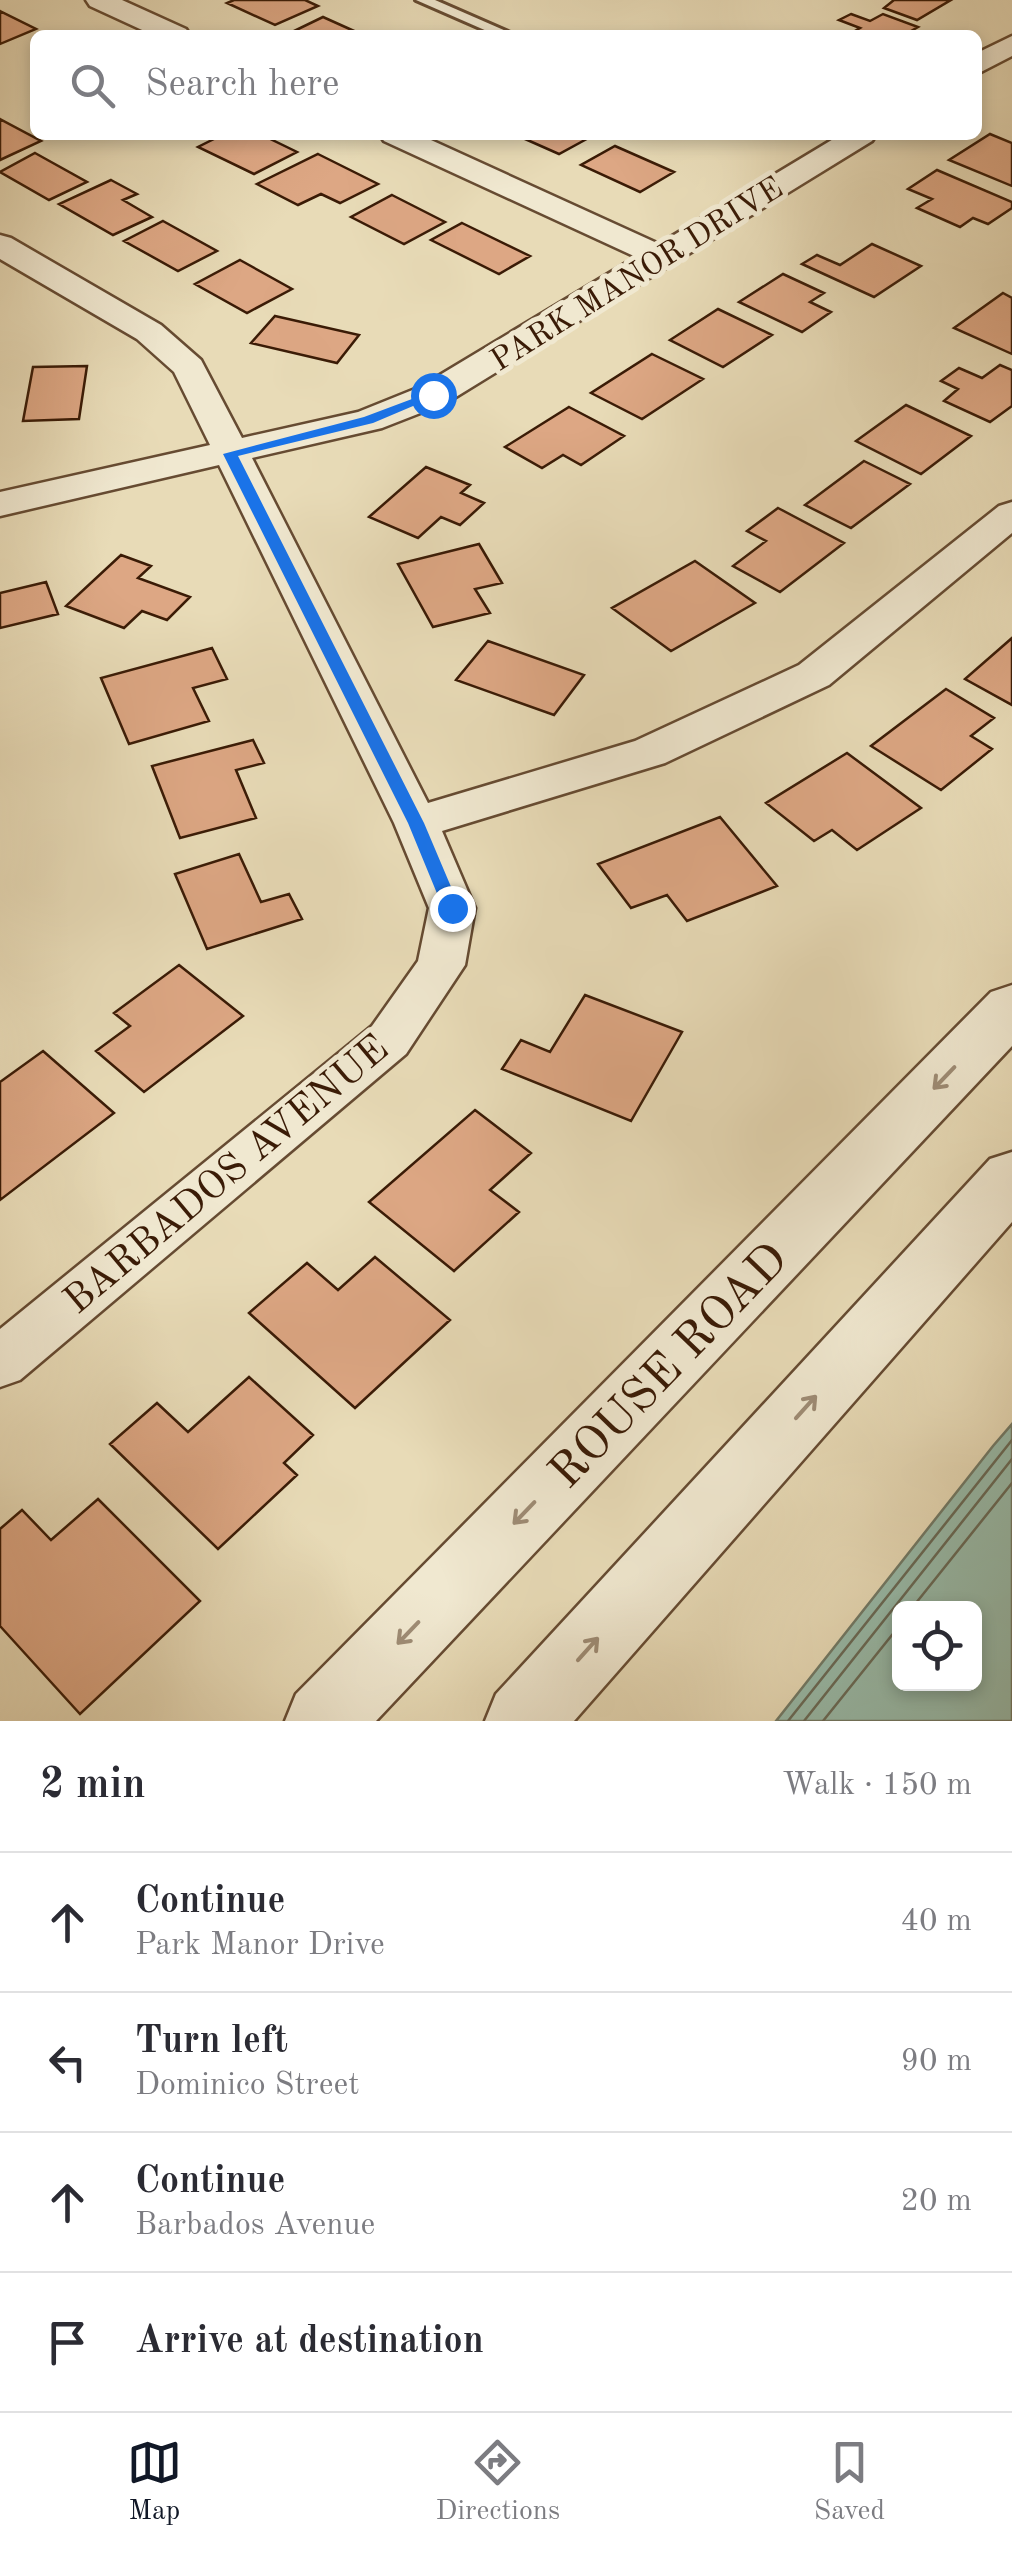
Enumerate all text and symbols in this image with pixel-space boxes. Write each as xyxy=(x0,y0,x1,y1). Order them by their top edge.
search box xyxy=(30,30,982,140)
icon: search xyxy=(65,58,120,113)
text: Search here xyxy=(145,66,340,104)
street label: PARK MANOR DRIVE xyxy=(486,173,789,379)
route start xyxy=(411,373,457,419)
route end xyxy=(430,886,476,932)
street label: BARBADOS AVENUE xyxy=(58,1029,397,1323)
one-way arrow xyxy=(932,1065,956,1089)
street label: ROUSE ROAD xyxy=(542,1235,798,1498)
one-way arrow xyxy=(794,1395,817,1420)
one-way arrow xyxy=(512,1500,536,1524)
map controls xyxy=(892,1601,982,1691)
button: locate xyxy=(892,1601,982,1691)
one-way arrow xyxy=(396,1620,420,1644)
one-way arrow xyxy=(576,1637,599,1662)
text: 2 min xyxy=(40,1765,146,1807)
text: Walk · 150 m xyxy=(782,1770,972,1802)
text: Continue xyxy=(135,1883,285,1921)
icon: ahead xyxy=(40,1895,95,1950)
text: 40 m xyxy=(901,1906,972,1938)
text: Park Manor Drive xyxy=(135,1930,385,1962)
text: Turn left xyxy=(135,2023,288,2061)
icon: left xyxy=(40,2035,95,2090)
text: 90 m xyxy=(901,2046,972,2078)
text: Dominico Street xyxy=(135,2070,359,2102)
text: Continue xyxy=(135,2163,285,2201)
icon: ahead xyxy=(40,2175,95,2230)
text: 20 m xyxy=(901,2186,972,2218)
text: Barbados Avenue xyxy=(135,2210,375,2242)
icon: arrive xyxy=(40,2315,95,2370)
text: Arrive at destination xyxy=(135,2323,484,2361)
tab: Map xyxy=(127,2435,182,2530)
tab: Directions xyxy=(436,2435,560,2530)
tab: Saved xyxy=(814,2435,885,2530)

